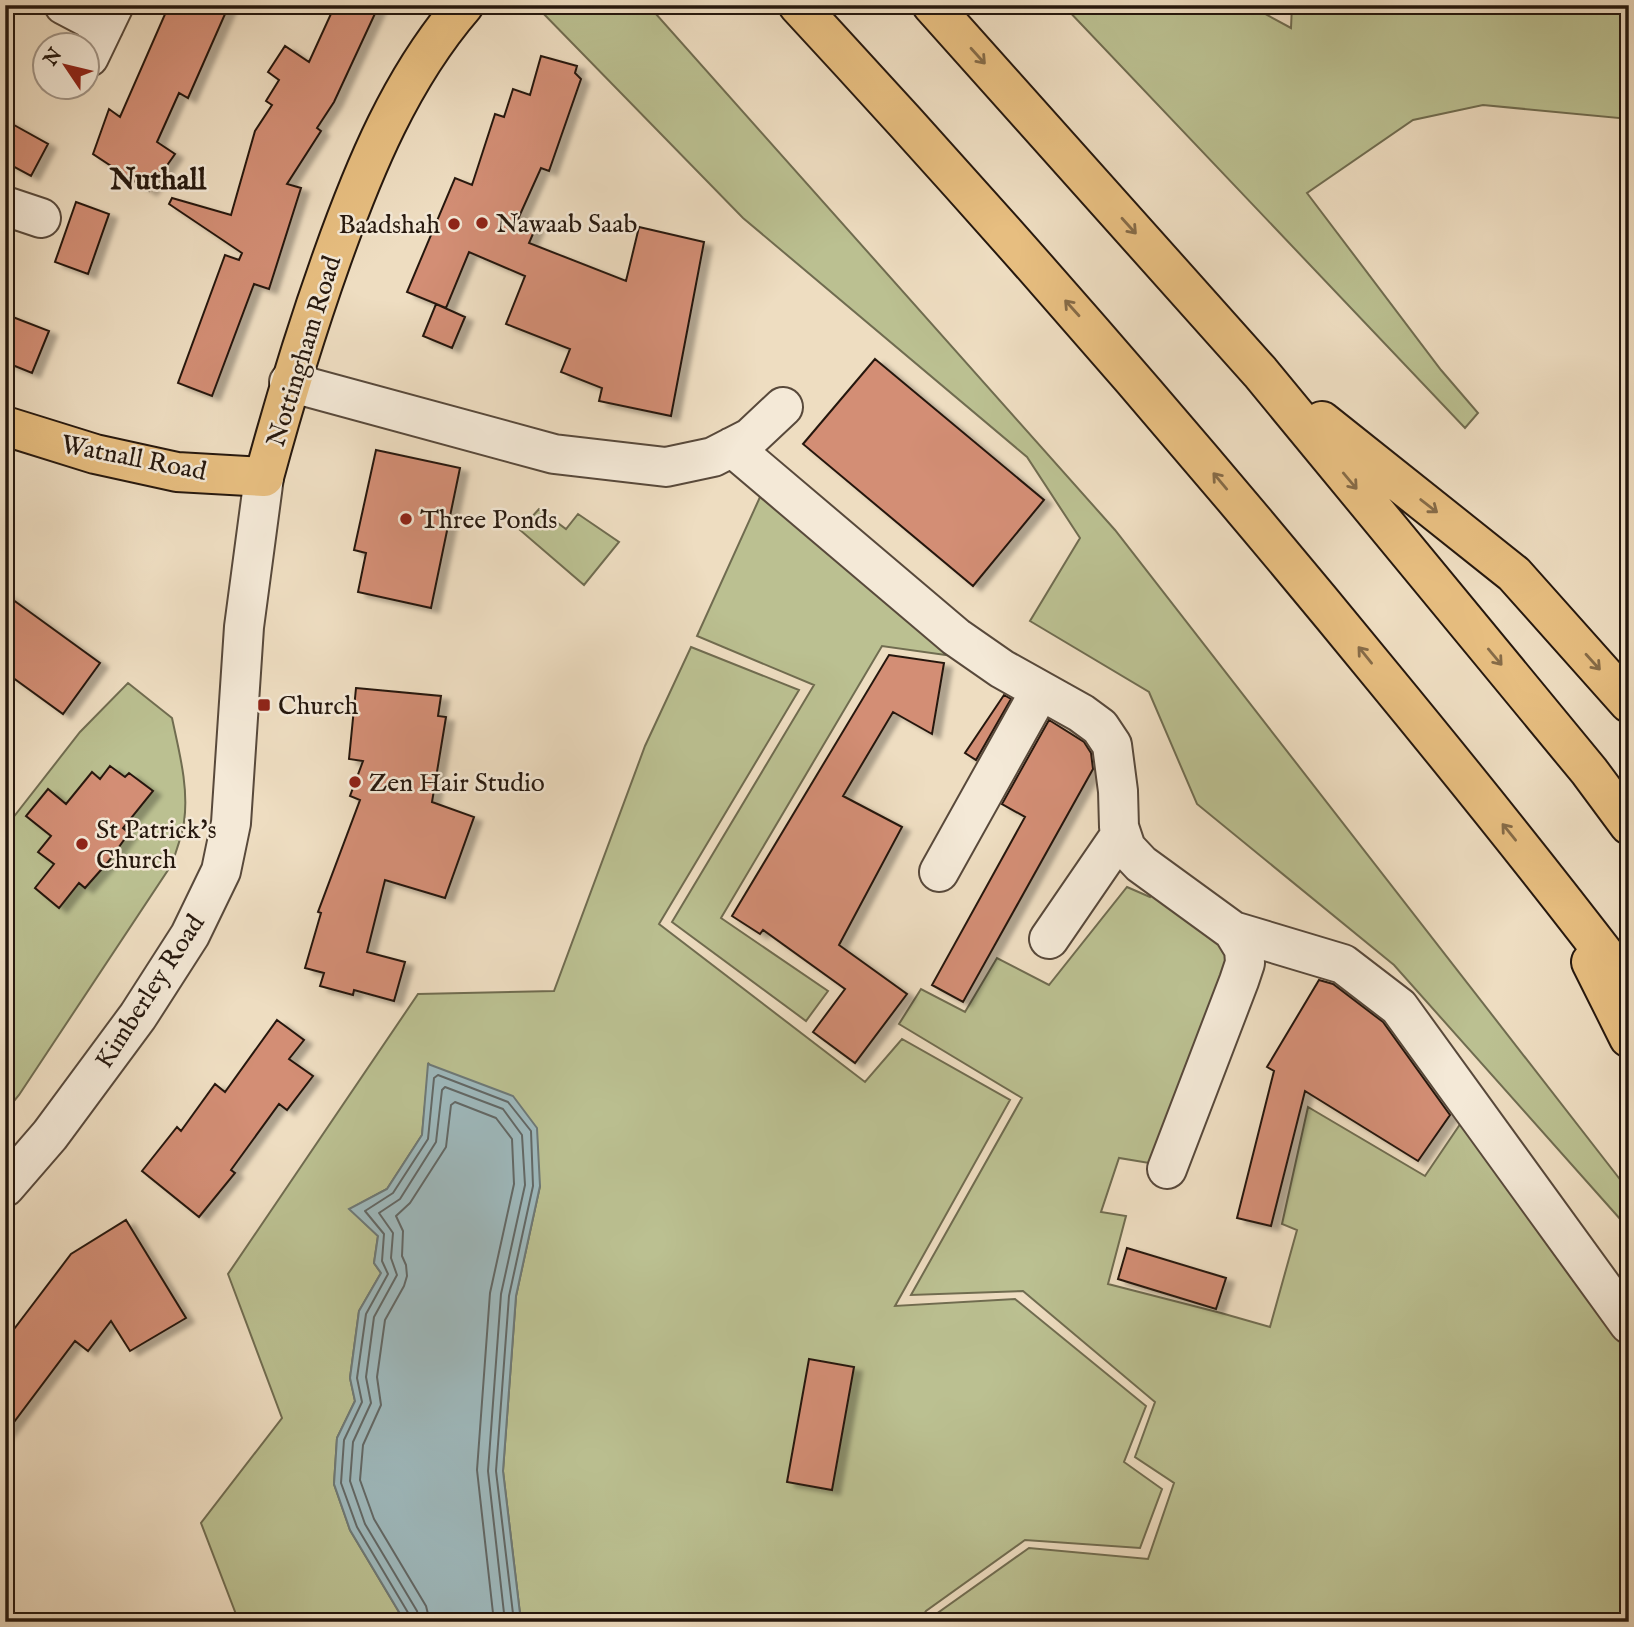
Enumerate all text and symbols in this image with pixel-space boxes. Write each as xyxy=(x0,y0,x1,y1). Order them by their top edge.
north arrow xyxy=(32,32,102,102)
text: N xyxy=(39,43,69,72)
one-way arrow xyxy=(969,47,986,64)
district label: Nuthall xyxy=(109,162,207,200)
place label: Nawaab Saab xyxy=(496,208,638,241)
place label: Baadshah xyxy=(338,209,440,242)
marker: Nawaab Saab xyxy=(474,215,490,231)
marker: Baadshah xyxy=(446,216,462,232)
one-way arrow xyxy=(1121,217,1137,235)
street label: Nottingham Road xyxy=(260,252,349,451)
one-way arrow xyxy=(1063,300,1080,317)
street label: Watnall Road xyxy=(58,428,209,489)
one-way arrow xyxy=(1212,472,1228,490)
one-way arrow xyxy=(1343,472,1358,490)
one-way arrow xyxy=(1419,498,1437,514)
place label: Three Ponds xyxy=(420,504,557,537)
marker: Three Ponds xyxy=(398,511,414,527)
one-way arrow xyxy=(1357,647,1373,665)
one-way arrow xyxy=(1487,647,1503,665)
one-way arrow xyxy=(1585,653,1601,671)
place label: Church xyxy=(278,690,358,723)
marker: Church xyxy=(256,697,272,713)
place label: Zen Hair Studio xyxy=(369,767,545,800)
marker: Zen Hair Studio xyxy=(347,774,363,790)
place label: St Patrick's Church xyxy=(96,814,217,877)
one-way arrow xyxy=(1502,823,1517,841)
marker: St Patrick's Church xyxy=(74,836,90,852)
street label: Kimberley Road xyxy=(88,908,212,1075)

